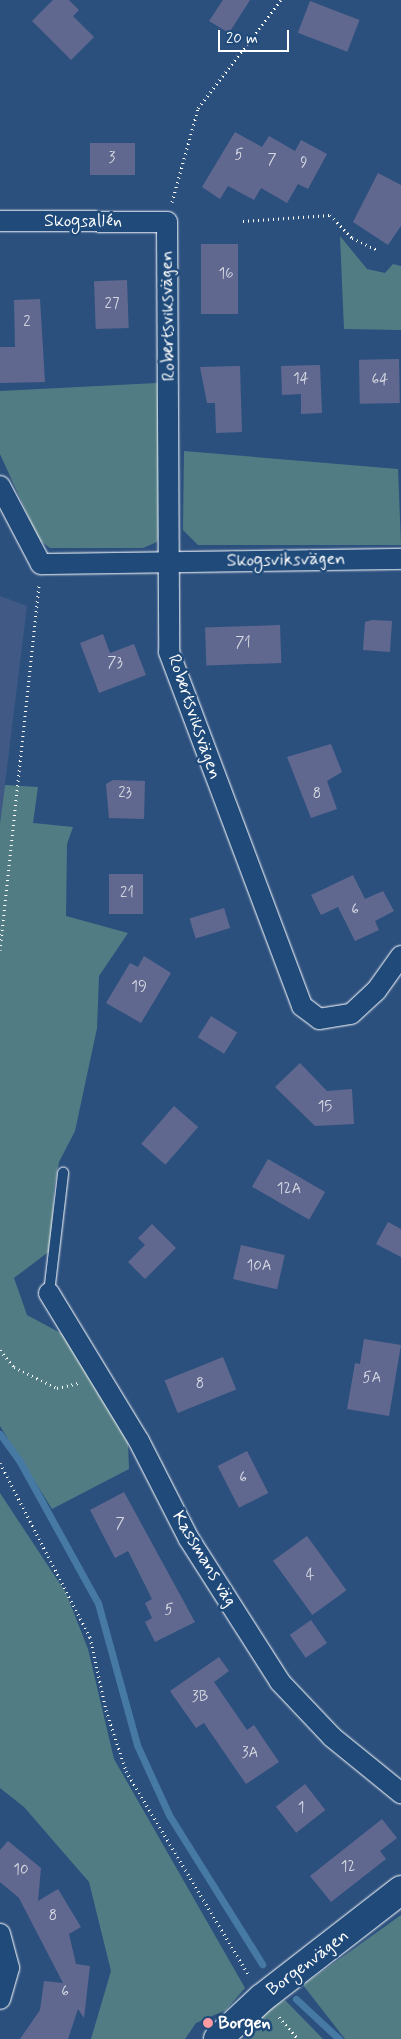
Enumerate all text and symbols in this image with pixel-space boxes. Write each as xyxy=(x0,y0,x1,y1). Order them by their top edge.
scale bar xyxy=(221,20,292,52)
text: 20 m xyxy=(226,29,258,49)
house number: 5 xyxy=(235,147,243,165)
house number: 3 xyxy=(109,150,115,168)
house number: 7 xyxy=(267,152,277,170)
house number: 9 xyxy=(300,155,308,173)
street label: Skogsallén xyxy=(44,210,122,232)
street label: Robertsviksvägen xyxy=(156,251,180,381)
house number: 16 xyxy=(219,266,233,284)
house number: 27 xyxy=(105,296,119,314)
house number: 2 xyxy=(23,314,31,332)
house number: 14 xyxy=(293,371,309,389)
house number: 64 xyxy=(372,372,388,390)
street label: Skogsviksvägen xyxy=(226,548,346,572)
house number: 71 xyxy=(235,635,251,653)
street label: Robertsviksvägen xyxy=(163,652,225,782)
house number: 73 xyxy=(107,655,123,673)
house number: 23 xyxy=(118,785,132,803)
house number: 8 xyxy=(313,786,321,804)
house number: 21 xyxy=(120,885,134,903)
house number: 6 xyxy=(351,902,359,920)
house number: 19 xyxy=(131,979,147,997)
house number: 15 xyxy=(318,1099,332,1117)
house number: 12A xyxy=(277,1181,301,1199)
house number: 10A xyxy=(246,1258,272,1276)
house number: 5A xyxy=(363,1370,381,1388)
house number: 8 xyxy=(196,1376,204,1394)
house number: 6 xyxy=(239,1470,247,1488)
street label: Kassmans väg xyxy=(167,1507,241,1611)
house number: 7 xyxy=(115,1516,125,1534)
house number: 4 xyxy=(306,1567,314,1585)
house number: 5 xyxy=(165,1602,173,1620)
house number: 3B xyxy=(192,1689,208,1707)
house number: 3A xyxy=(242,1745,258,1763)
house number: 1 xyxy=(298,1800,304,1818)
house number: 12 xyxy=(341,1859,355,1877)
house number: 10 xyxy=(13,1862,29,1880)
house number: 8 xyxy=(49,1908,57,1926)
street label: Borgenvägen xyxy=(263,1925,353,2001)
house number: 6 xyxy=(61,1984,69,2002)
place label: Borgen xyxy=(218,2012,271,2034)
marker: Borgen xyxy=(202,2017,214,2029)

